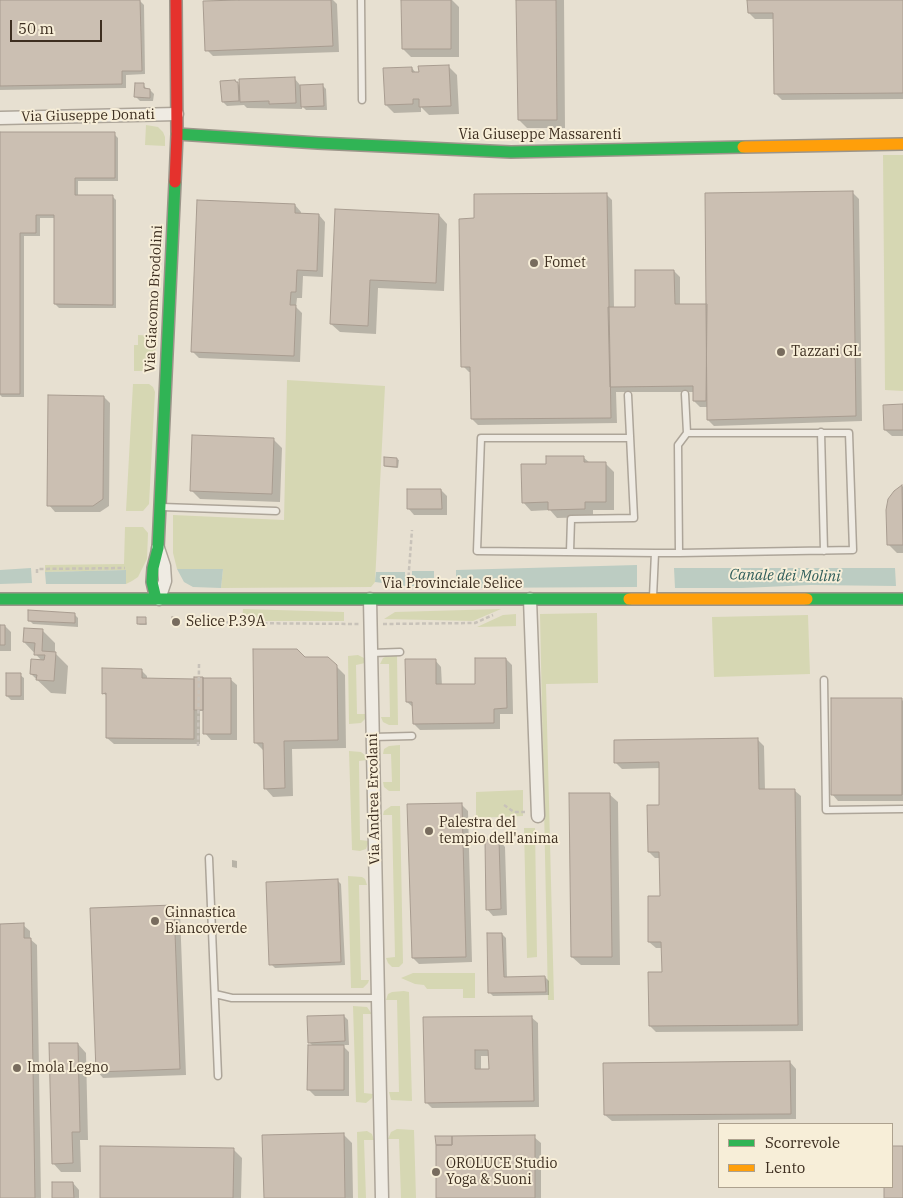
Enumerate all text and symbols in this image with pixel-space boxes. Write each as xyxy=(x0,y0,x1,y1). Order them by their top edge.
scale bar xyxy=(12,10,105,42)
text: 50 m xyxy=(18,19,54,38)
street label: Via Giuseppe Donati xyxy=(21,106,155,126)
street label: Via Giuseppe Massarenti xyxy=(459,127,621,143)
street label: Via Giacomo Brodolini xyxy=(142,225,166,373)
place label: Fomet xyxy=(544,255,586,271)
marker: Fomet xyxy=(528,257,540,269)
place label: Tazzari GL xyxy=(791,344,861,360)
marker: Tazzari GL xyxy=(775,346,787,358)
water label: Canale dei Molini xyxy=(729,566,841,586)
street label: Via Provinciale Selice xyxy=(382,576,522,592)
place label: Selice P.39A xyxy=(186,614,265,630)
marker: Selice P.39A xyxy=(170,616,182,628)
street label: Via Andrea Ercolani xyxy=(364,733,384,865)
place label: Palestra del tempio dell'anima xyxy=(439,815,559,848)
marker: Palestra del tempio dell'anima xyxy=(423,825,435,837)
place label: Ginnastica Biancoverde xyxy=(165,905,247,938)
marker: Ginnastica Biancoverde xyxy=(149,915,161,927)
place label: Imola Legno xyxy=(27,1060,108,1076)
marker: Imola Legno xyxy=(11,1062,23,1074)
legend xyxy=(718,1123,893,1188)
text: Scorrevole xyxy=(765,1133,840,1152)
place label: OROLUCE Studio Yoga & Suoni xyxy=(446,1156,557,1188)
text: Lento xyxy=(765,1158,805,1177)
marker: OROLUCE Studio Yoga & Suoni xyxy=(430,1166,442,1178)

